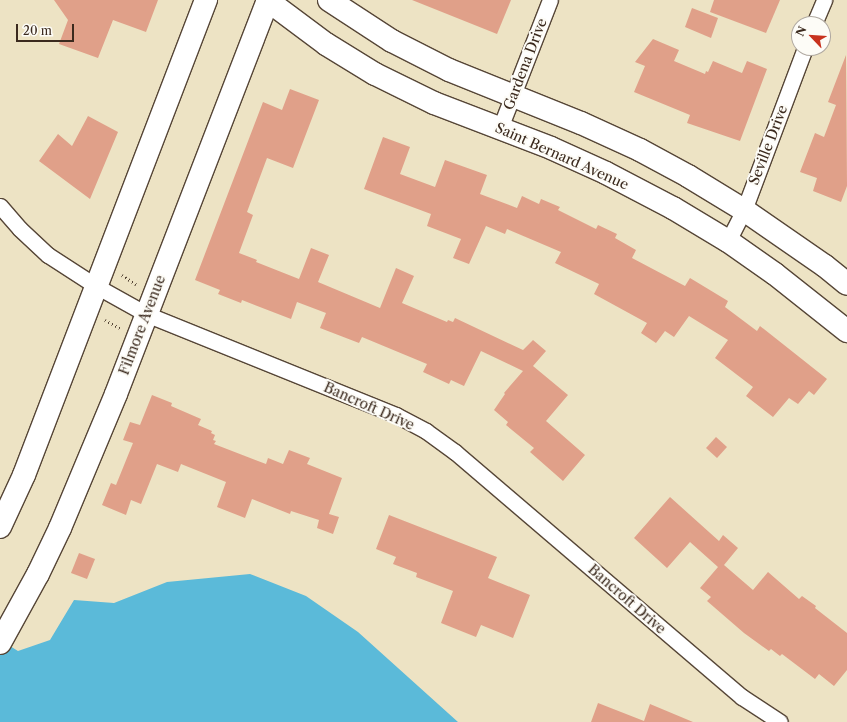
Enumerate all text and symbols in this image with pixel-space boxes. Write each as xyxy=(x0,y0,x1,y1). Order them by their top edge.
scale bar xyxy=(18,16,76,42)
street label: Gardena Drive xyxy=(500,16,550,112)
north arrow xyxy=(791,16,831,56)
text: 20 m xyxy=(23,23,52,38)
text: N xyxy=(793,24,809,39)
street label: Seville Drive xyxy=(745,103,791,187)
street label: Saint Bernard Avenue xyxy=(492,119,632,193)
street label: Filmore Avenue xyxy=(115,272,169,378)
street label: Bancroft Drive xyxy=(321,379,417,433)
street label: Bancroft Drive xyxy=(585,561,669,637)

